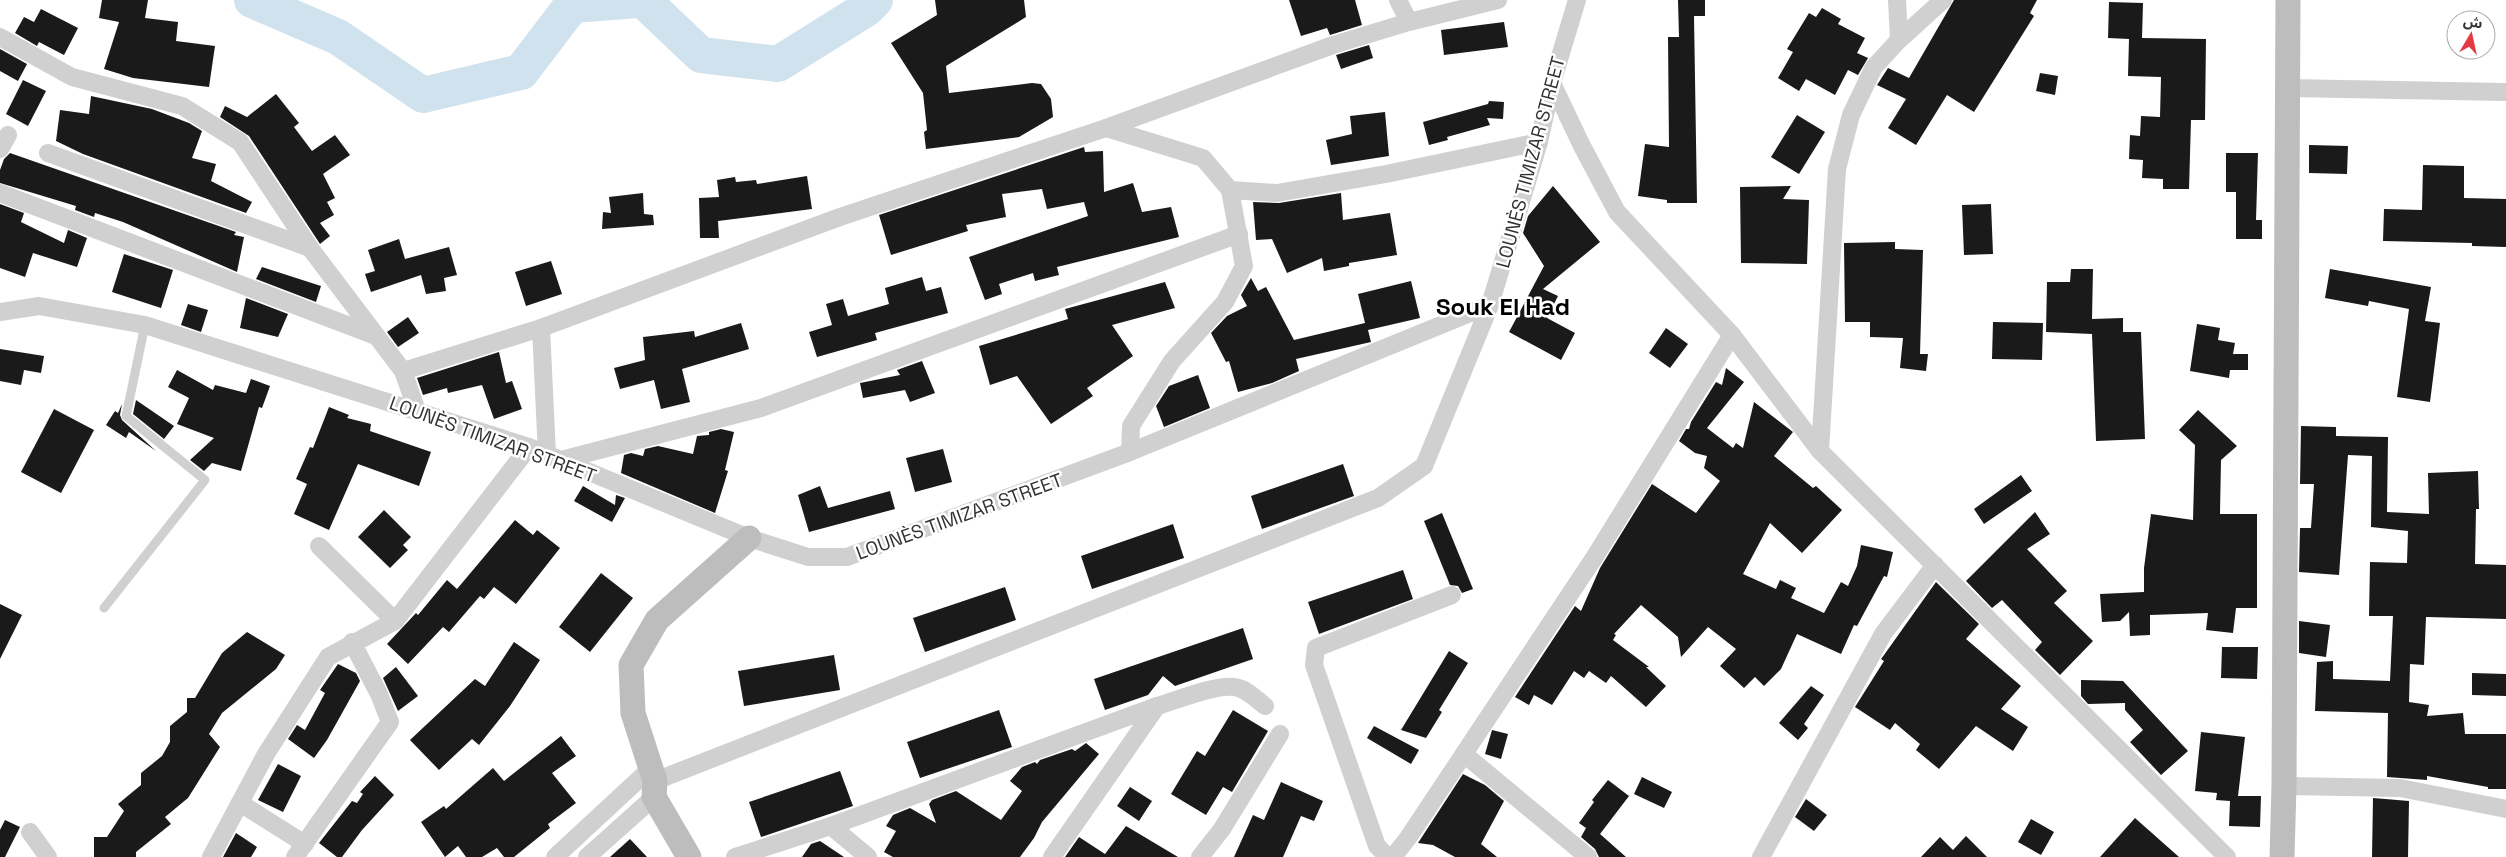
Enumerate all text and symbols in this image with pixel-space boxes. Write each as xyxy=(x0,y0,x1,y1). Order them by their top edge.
north arrow xyxy=(2446,10,2496,60)
text: ش xyxy=(2462,12,2484,33)
street label: LOUNÈS TIMIZAR STREET xyxy=(1490,54,1571,271)
district label: Souk El Had xyxy=(1436,291,1570,322)
street label: LOUNÈS TIMIZAR STREET xyxy=(386,390,600,489)
street label: LOUNÈS TIMIZAR STREET xyxy=(852,467,1066,566)

